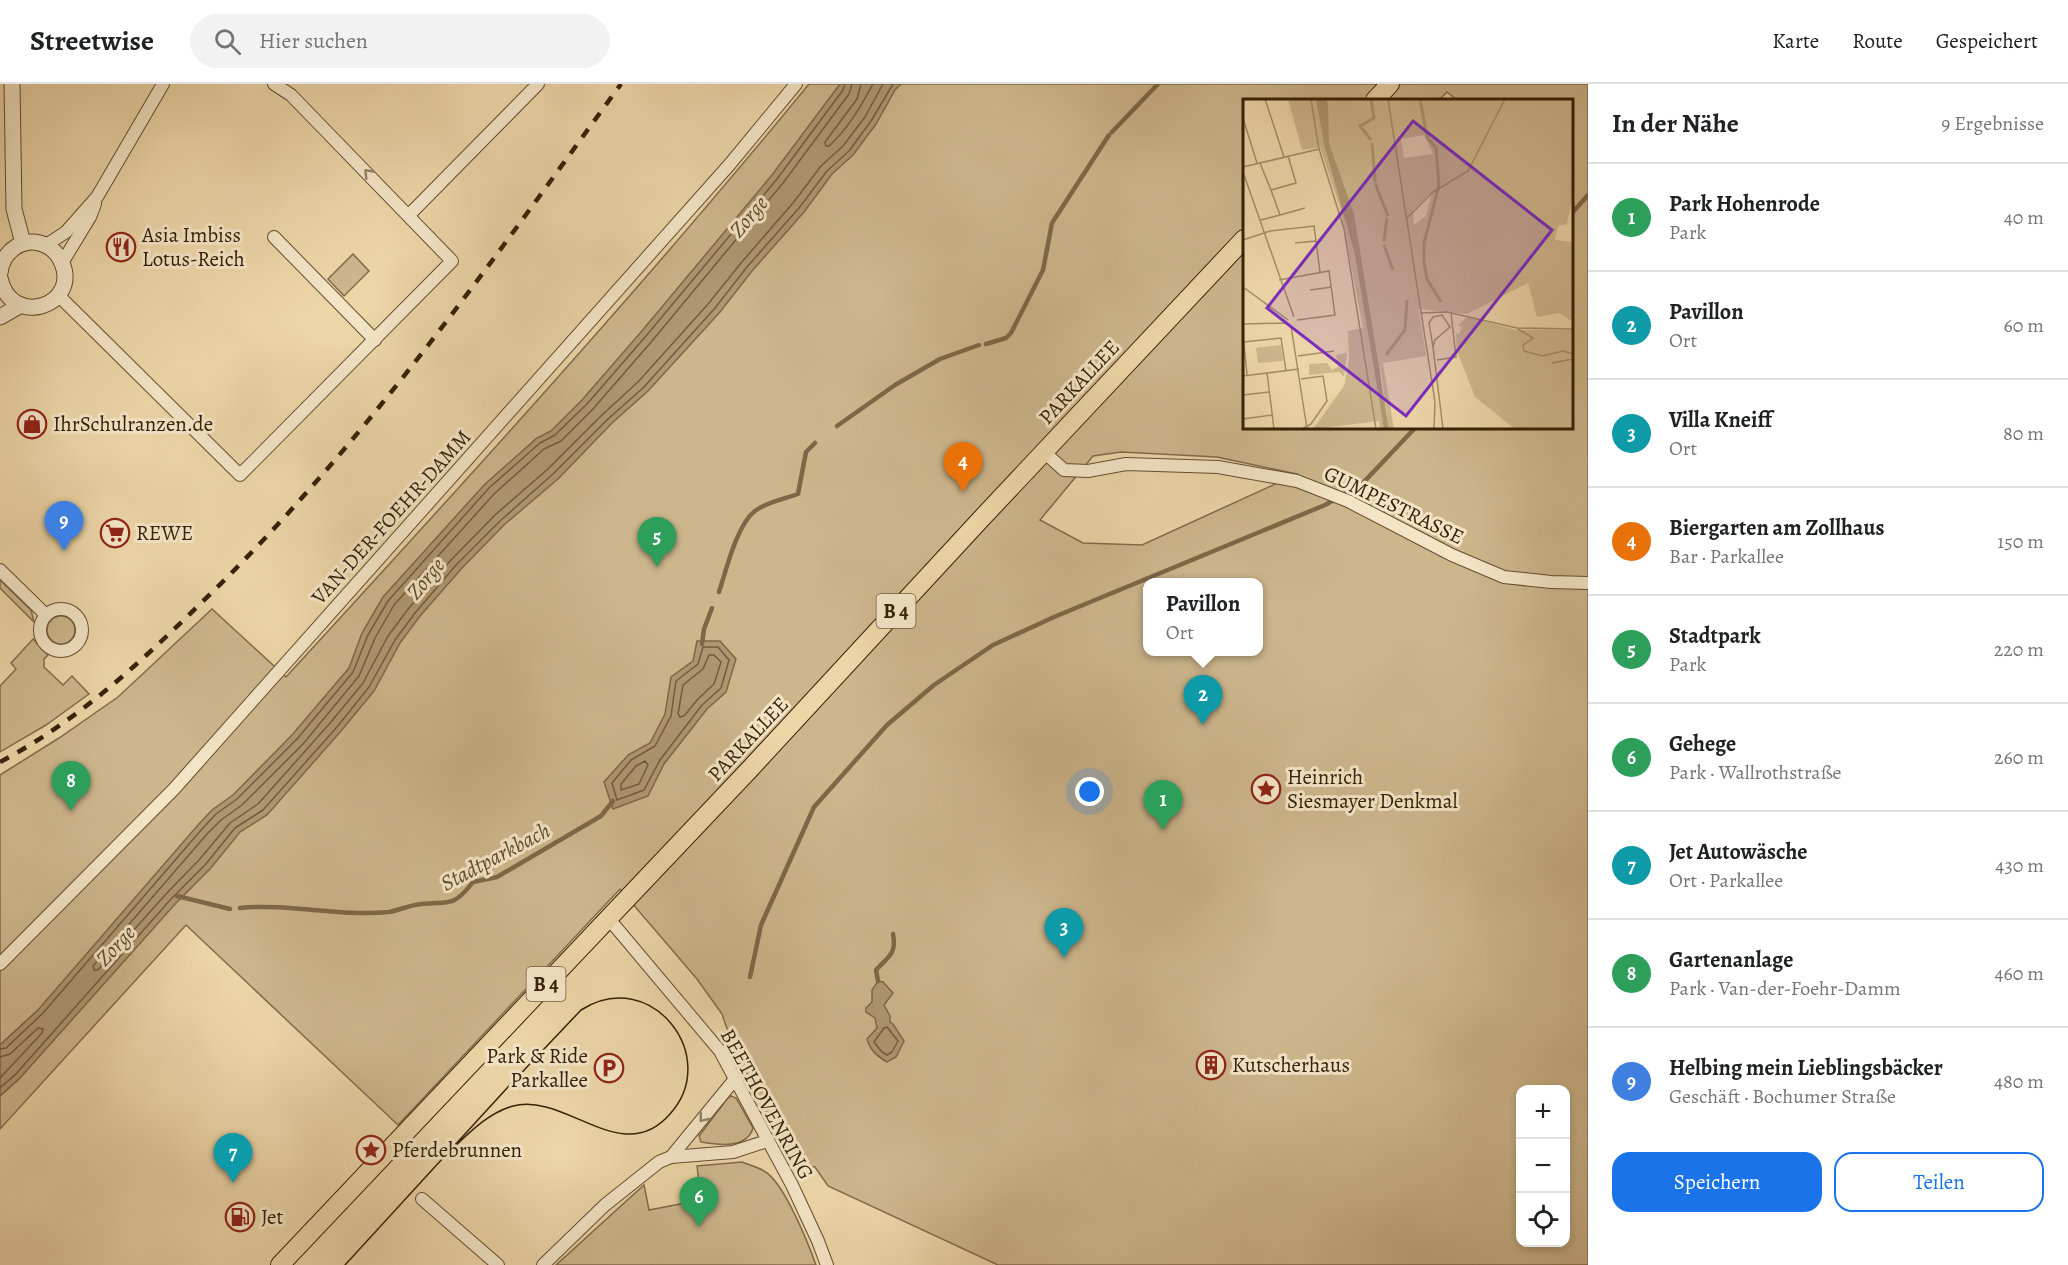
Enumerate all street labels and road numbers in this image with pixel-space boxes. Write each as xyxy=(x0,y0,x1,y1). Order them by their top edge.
street label: PARKALLEE xyxy=(1032,333,1126,431)
street label: VAN-DER-FOEHR-DAMM xyxy=(304,424,477,611)
street label: GUMPESTRASSE xyxy=(1319,459,1469,551)
road number: B 4 xyxy=(876,594,916,628)
street label: PARKALLEE xyxy=(701,690,795,788)
road number: B 4 xyxy=(526,967,566,1001)
street label: BEETHOVENRING xyxy=(714,1024,820,1184)

